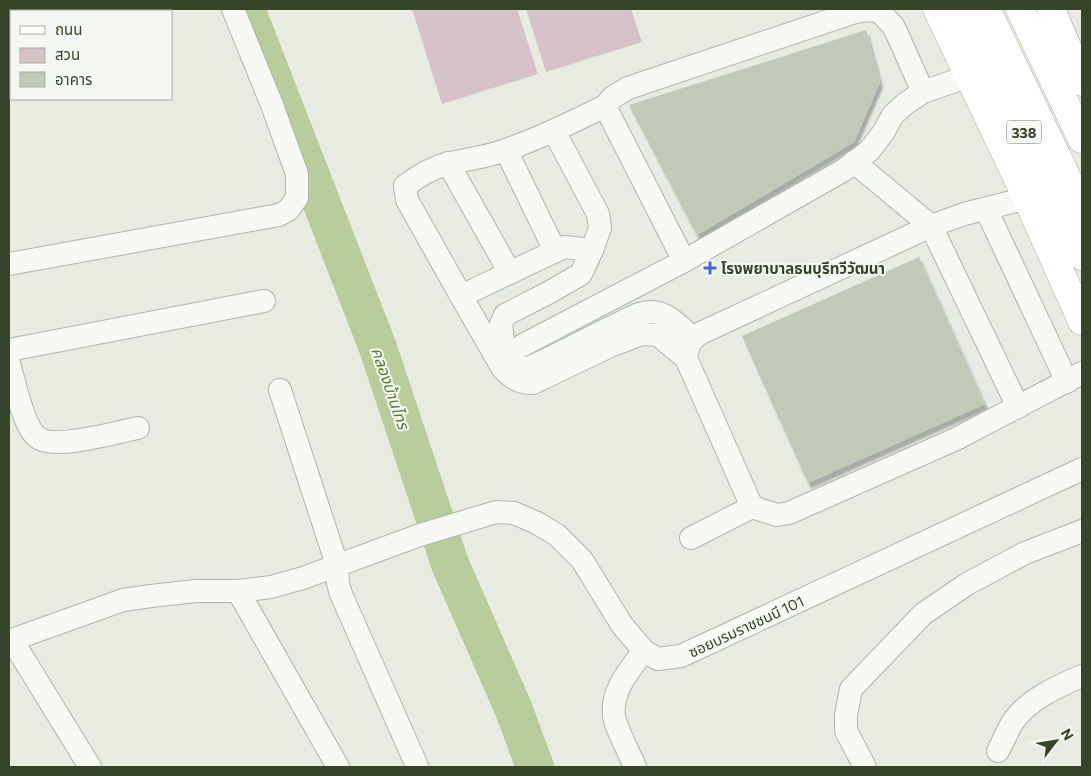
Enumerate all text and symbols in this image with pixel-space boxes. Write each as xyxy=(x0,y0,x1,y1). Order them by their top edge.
legend xyxy=(10,10,172,100)
text: ถนน xyxy=(55,20,82,38)
text: สวน xyxy=(55,45,80,63)
text: อาคาร xyxy=(55,70,92,88)
road number: 338 xyxy=(1006,120,1042,144)
place label: โรงพยาบาลธนบุรีทวีวัฒนา xyxy=(721,259,885,278)
marker: โรงพยาบาลธนบุรีทวีวัฒนา xyxy=(703,261,717,275)
water label: คลองบ้านไทร xyxy=(368,345,414,432)
street label: ซอยบรมราชชนนี 101 xyxy=(685,591,807,661)
north arrow xyxy=(1031,716,1081,766)
text: N xyxy=(1058,725,1078,743)

